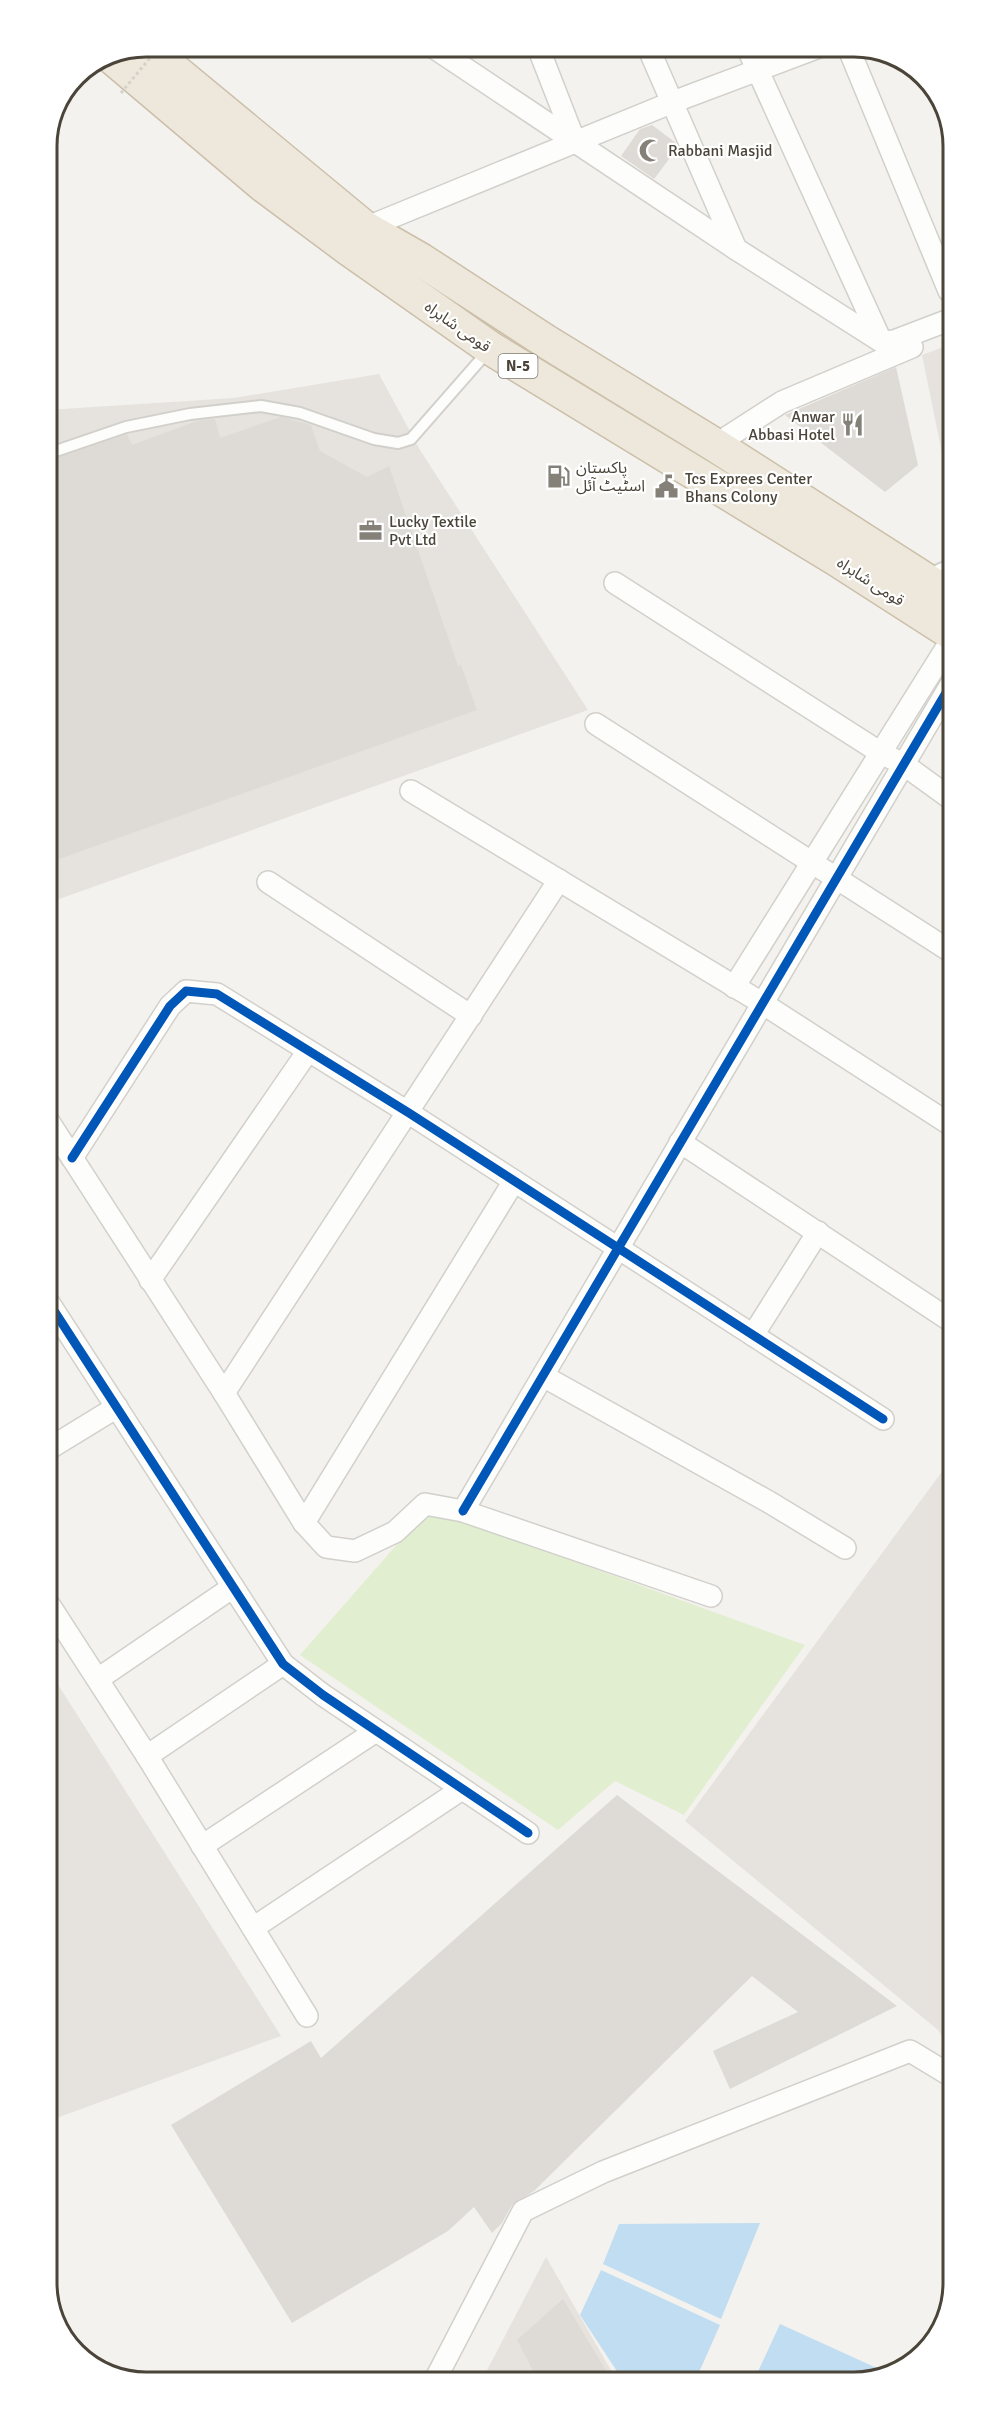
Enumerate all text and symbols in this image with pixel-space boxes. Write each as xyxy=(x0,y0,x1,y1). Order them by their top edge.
mosque icon: Rabbani Masjid xyxy=(637,137,663,163)
place label: Rabbani Masjid xyxy=(668,141,773,161)
street label: قومی شاہراہ xyxy=(421,297,494,357)
road number: N-5 xyxy=(498,354,538,378)
place label: Anwar Abbasi Hotel xyxy=(748,407,835,445)
restaurant icon: Anwar Abbasi Hotel xyxy=(840,412,866,438)
place label: پاکستان اسٹیٹ آئل xyxy=(576,458,645,496)
fuel station icon: پاکستان اسٹیٹ آئل xyxy=(545,463,571,489)
place label: Tcs Exprees Center Bhans Colony xyxy=(685,469,812,507)
public building icon: Tcs Exprees Center Bhans Colony xyxy=(654,474,680,500)
place label: Lucky Textile Pvt Ltd xyxy=(389,512,477,550)
office icon: Lucky Textile Pvt Ltd xyxy=(358,517,384,543)
street label: قومی شاہراہ xyxy=(833,553,908,611)

